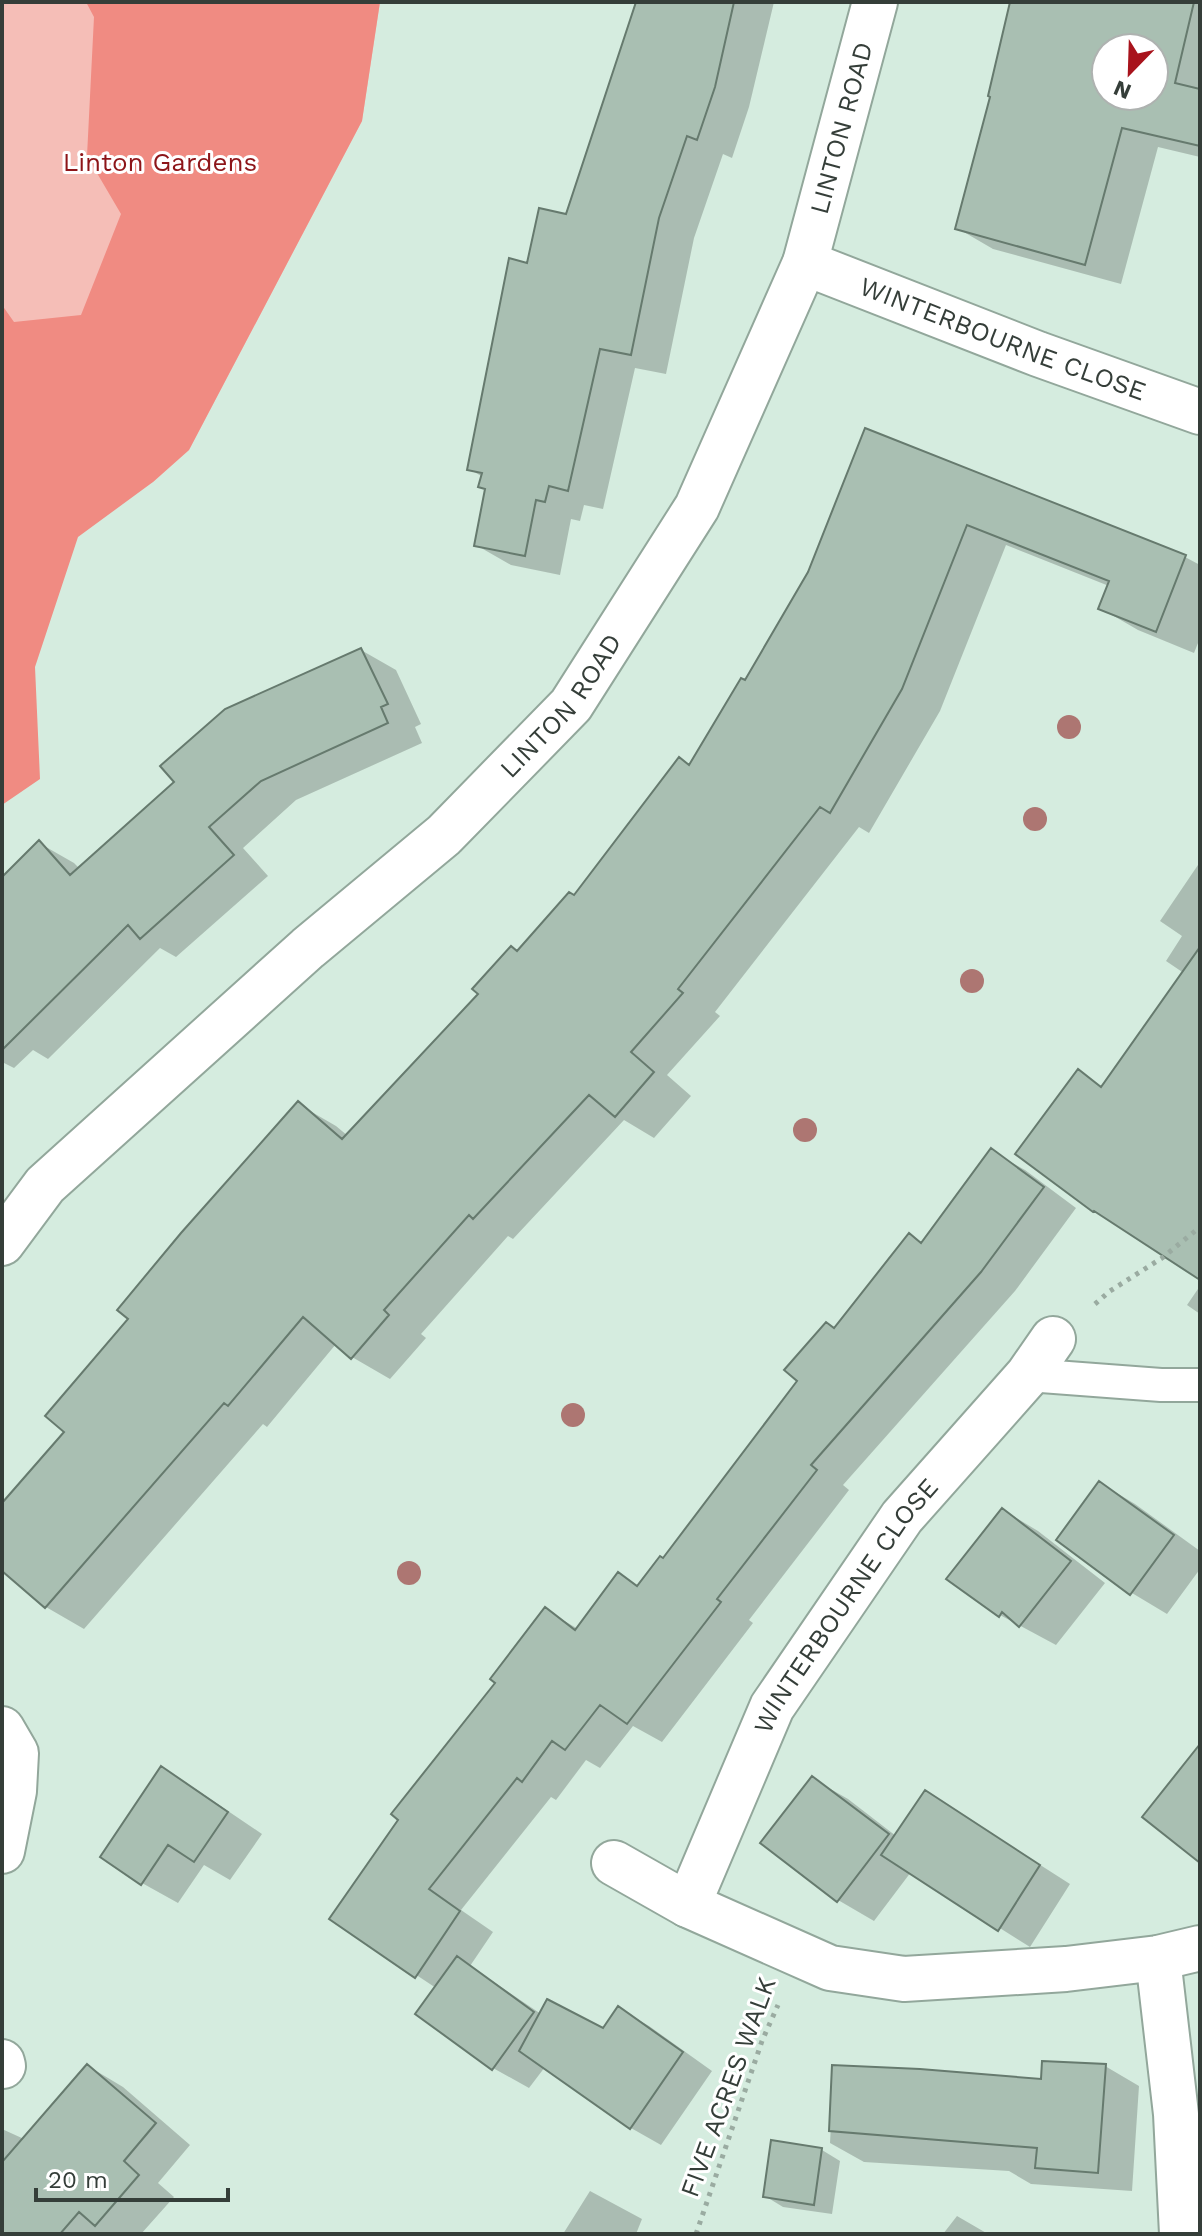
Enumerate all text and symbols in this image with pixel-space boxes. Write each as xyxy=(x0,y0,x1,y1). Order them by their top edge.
north arrow xyxy=(1090,32,1170,112)
street label: LINTON ROAD xyxy=(804,39,879,217)
text: N xyxy=(1110,75,1135,105)
park label: Linton Gardens xyxy=(63,147,257,177)
street label: WINTERBOURNE CLOSE xyxy=(856,271,1150,406)
street label: LINTON ROAD xyxy=(494,628,627,784)
street label: WINTERBOURNE CLOSE xyxy=(748,1472,944,1738)
street label: FIVE ACRES WALK xyxy=(674,1973,782,2201)
scale bar xyxy=(36,2152,228,2202)
text: 20 m xyxy=(48,2166,108,2194)

